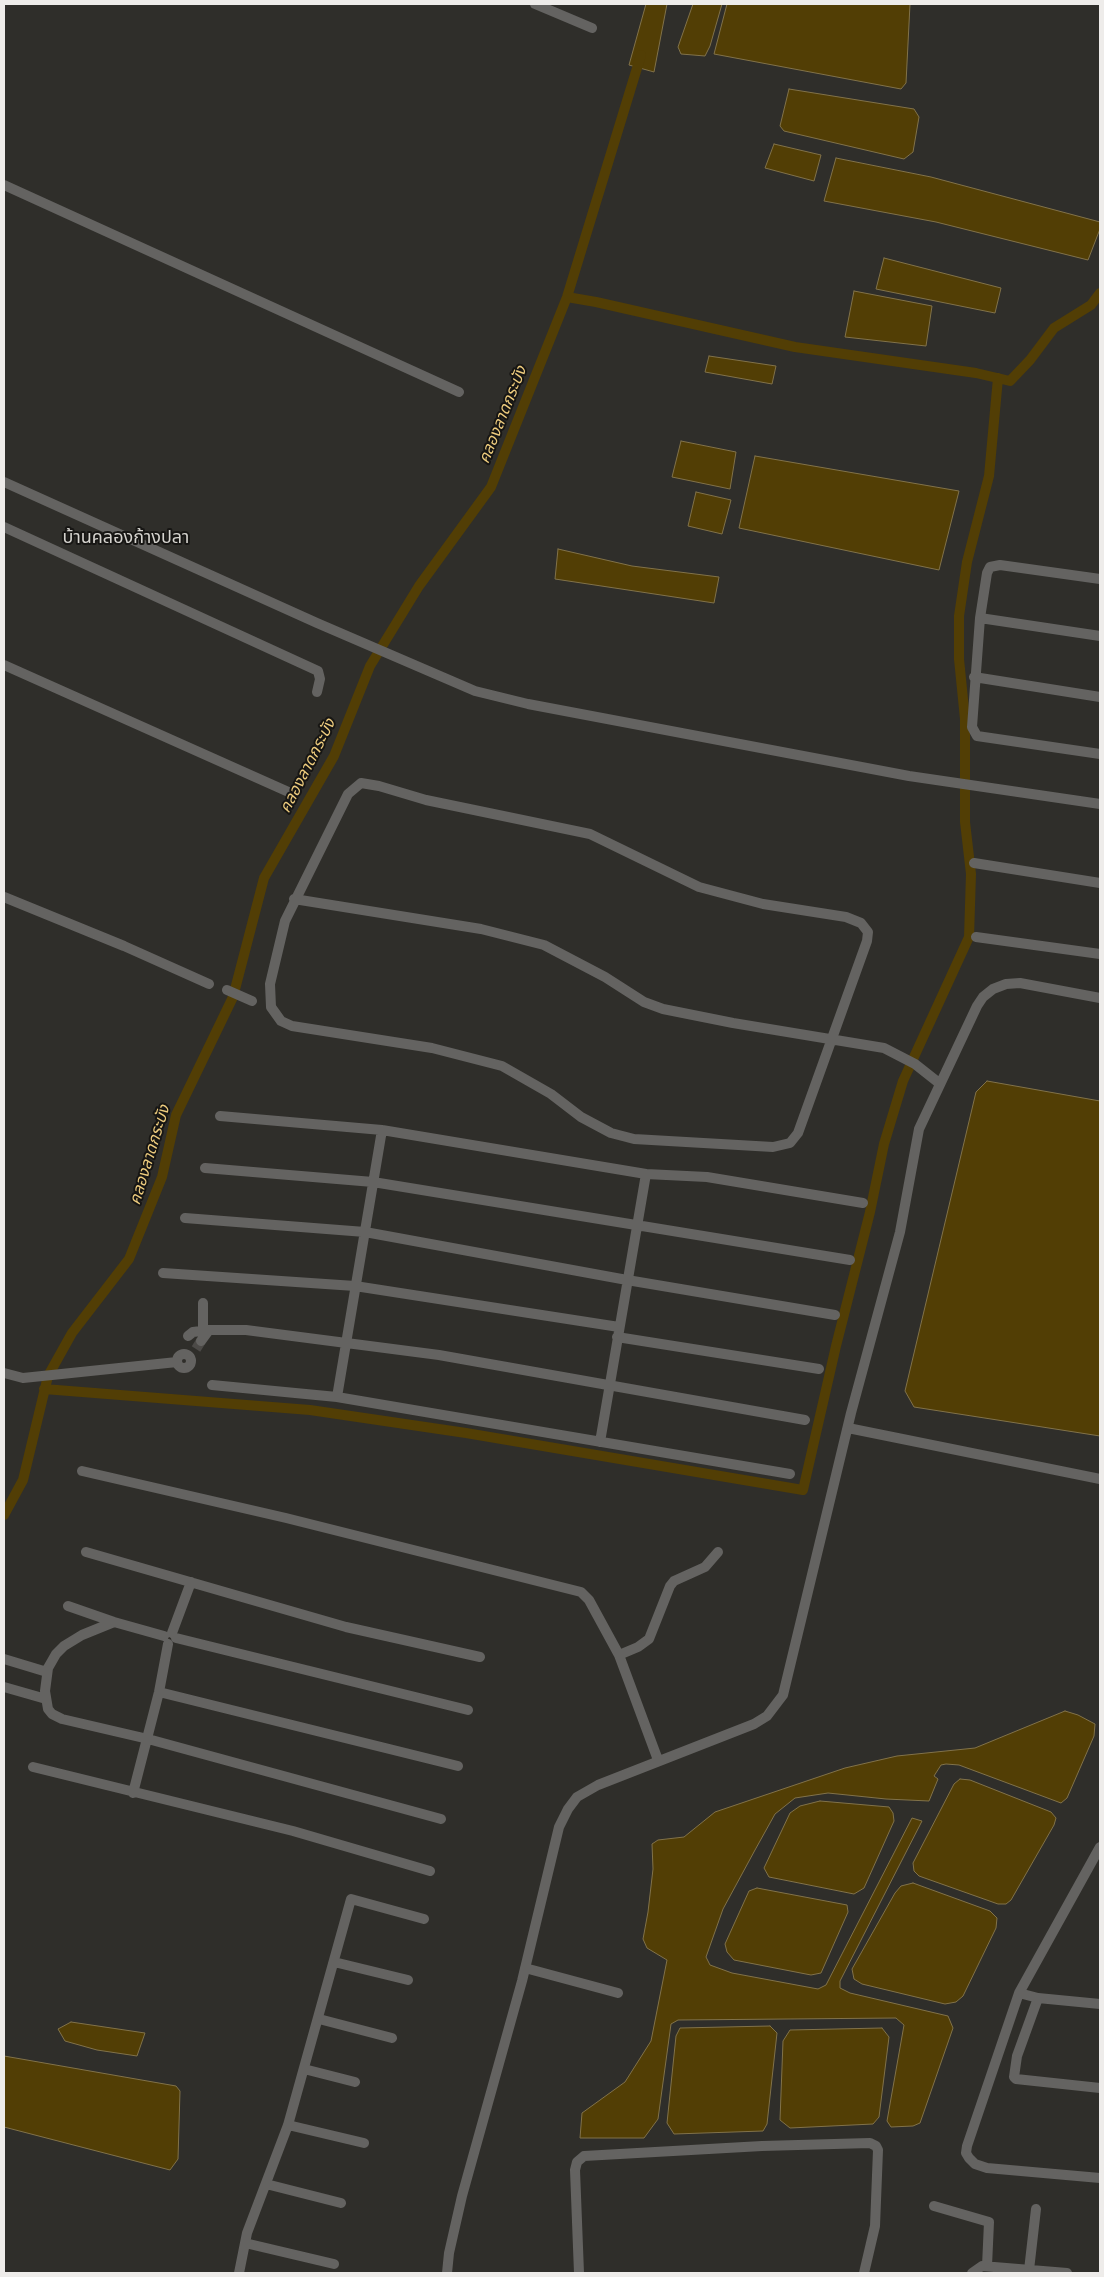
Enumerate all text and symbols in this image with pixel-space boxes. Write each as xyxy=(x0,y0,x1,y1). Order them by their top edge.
water label: คลองลาดกระบัง xyxy=(475,364,531,466)
district label: บ้านคลองก้างปลา xyxy=(63,527,189,549)
water label: คลองลาดกระบัง xyxy=(276,716,340,816)
water label: คลองลาดกระบัง xyxy=(126,1103,174,1207)

